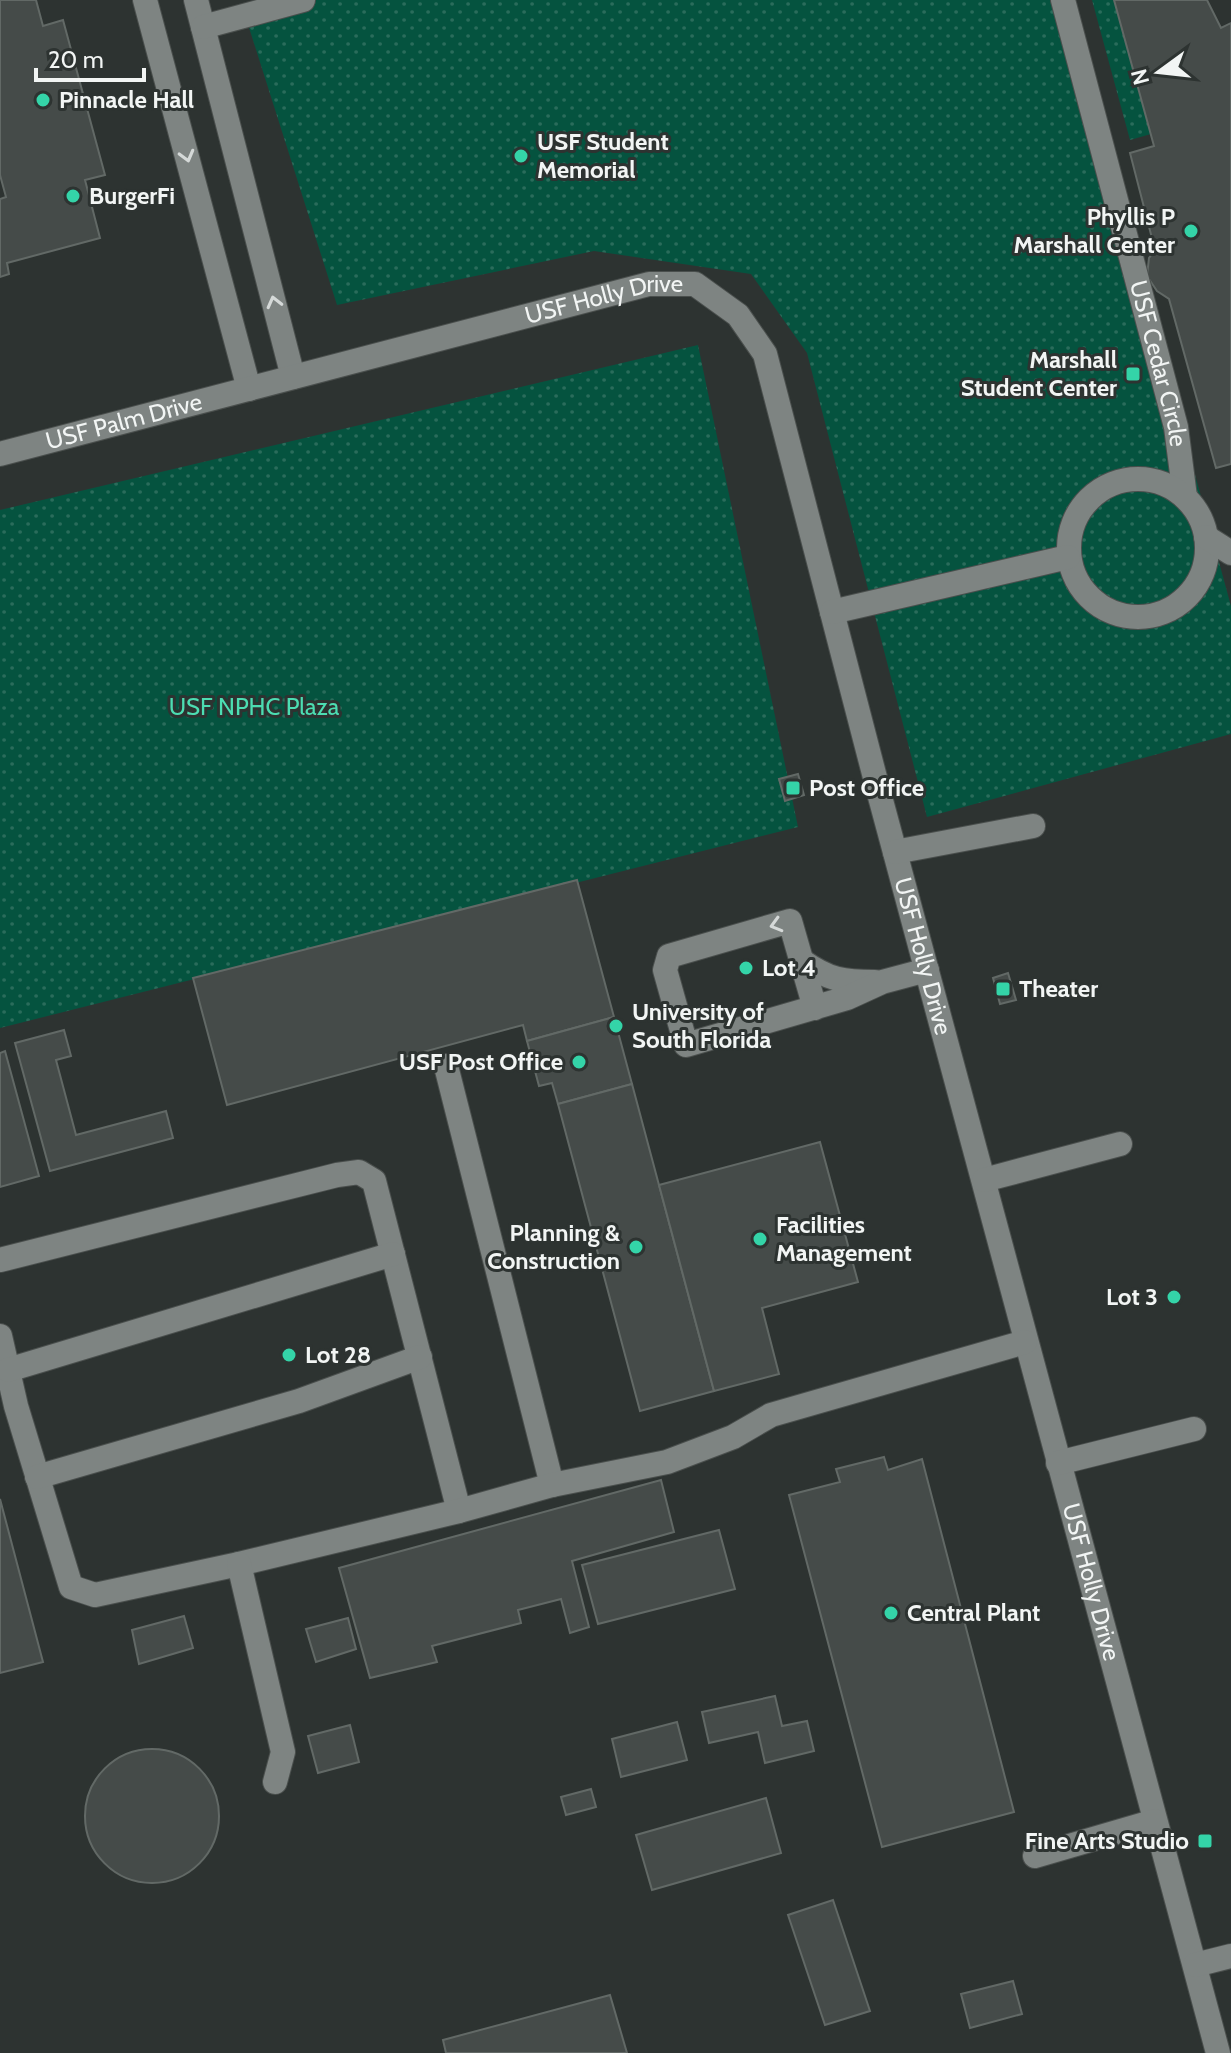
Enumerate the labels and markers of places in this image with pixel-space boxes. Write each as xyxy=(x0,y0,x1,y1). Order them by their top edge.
place label: Pinnacle Hall xyxy=(59,85,194,114)
marker: Pinnacle Hall xyxy=(34,91,52,109)
place label: USF Student Memorial xyxy=(537,127,669,184)
marker: USF Student Memorial xyxy=(512,147,530,165)
place label: BurgerFi xyxy=(89,181,175,210)
marker: BurgerFi xyxy=(64,187,82,205)
place label: Phyllis P Marshall Center xyxy=(1014,202,1175,259)
marker: Phyllis P Marshall Center xyxy=(1182,222,1200,240)
place label: Marshall Student Center xyxy=(961,345,1117,402)
marker: Marshall Student Center xyxy=(1124,365,1142,383)
place label: Post Office xyxy=(809,773,924,802)
marker: Post Office xyxy=(784,779,802,797)
place label: Lot 4 xyxy=(762,953,816,982)
marker: Lot 4 xyxy=(737,959,755,977)
place label: Theater xyxy=(1019,974,1098,1003)
marker: Theater xyxy=(994,980,1012,998)
place label: University of South Florida xyxy=(632,997,771,1054)
marker: University of South Florida xyxy=(607,1017,625,1035)
place label: USF Post Office xyxy=(399,1047,563,1076)
marker: USF Post Office xyxy=(570,1053,588,1071)
place label: Facilities Management xyxy=(776,1210,912,1267)
place label: Planning & Construction xyxy=(487,1218,620,1275)
marker: Facilities Management xyxy=(751,1230,769,1248)
marker: Planning & Construction xyxy=(627,1238,645,1256)
place label: Lot 3 xyxy=(1106,1282,1158,1311)
marker: Lot 3 xyxy=(1165,1288,1183,1306)
place label: Lot 28 xyxy=(305,1340,371,1369)
marker: Lot 28 xyxy=(280,1346,298,1364)
place label: Central Plant xyxy=(907,1598,1040,1627)
marker: Central Plant xyxy=(882,1604,900,1622)
place label: Fine Arts Studio xyxy=(1025,1826,1189,1855)
marker: Fine Arts Studio xyxy=(1196,1832,1214,1850)

